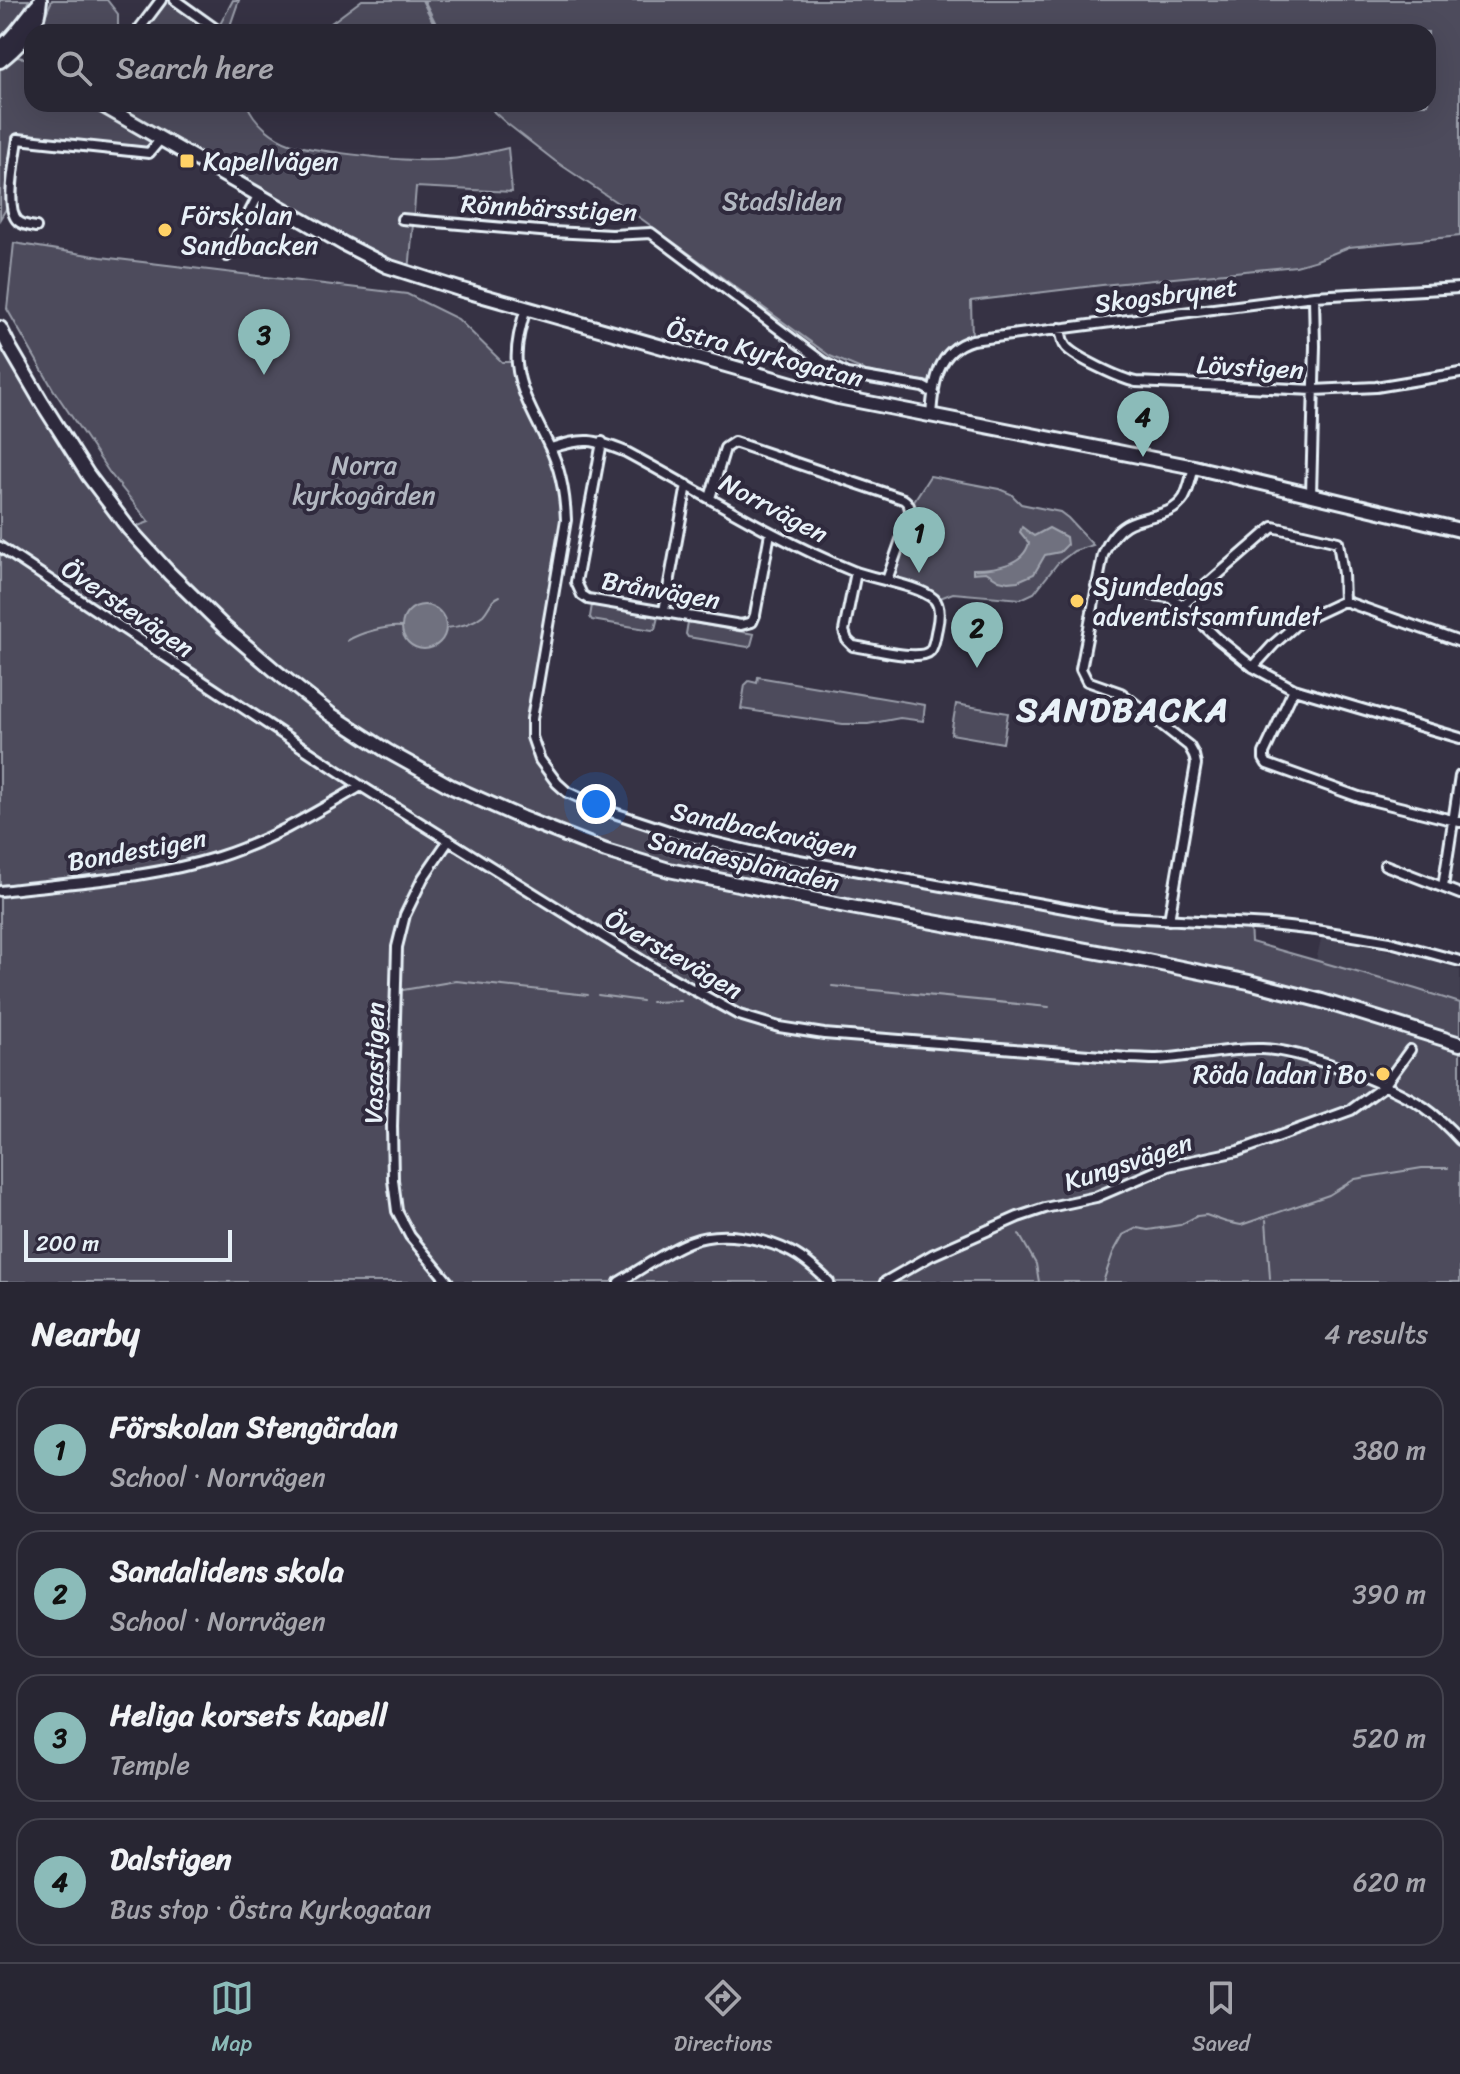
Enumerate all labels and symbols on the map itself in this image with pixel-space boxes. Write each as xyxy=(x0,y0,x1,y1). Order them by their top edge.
place label: Kapellvägen xyxy=(203,138,339,184)
marker: Kapellvägen xyxy=(178,152,196,170)
park label: Stadsliden xyxy=(722,178,842,224)
street label: Rönnbärsstigen xyxy=(460,180,638,236)
place label: Förskolan Sandbacken xyxy=(181,192,318,268)
marker: Förskolan Sandbacken xyxy=(156,221,174,239)
street label: Skogsbrynet xyxy=(1092,263,1240,327)
street label: Östra Kyrkogatan xyxy=(661,305,869,401)
pin: 3 xyxy=(238,309,290,375)
street label: Lövstigen xyxy=(1195,341,1305,393)
pin: 4 xyxy=(1117,391,1169,457)
park label: Norra kyrkogården xyxy=(293,442,435,518)
street label: Norrvägen xyxy=(711,460,837,556)
pin: 1 xyxy=(893,507,945,573)
street label: Överstevägen xyxy=(52,546,204,670)
street label: Brånvägen xyxy=(598,557,724,623)
place label: Sjundedags adventistsamfundet xyxy=(1093,563,1323,639)
marker: Sjundedags adventistsamfundet xyxy=(1068,592,1086,610)
pin: 2 xyxy=(951,602,1003,668)
district label: SANDBACKA xyxy=(1015,680,1230,740)
your location xyxy=(576,784,616,824)
street label: Sandbackavägen xyxy=(667,788,861,872)
street label: Bondestigen xyxy=(64,815,210,885)
street label: Sandaesplanaden xyxy=(644,817,844,905)
street label: Överstevägen xyxy=(596,896,752,1012)
street label: Vasastigen xyxy=(350,1002,398,1124)
place label: Röda ladan i Bo xyxy=(1193,1051,1367,1097)
marker: Röda ladan i Bo xyxy=(1374,1065,1392,1083)
street label: Kungsvägen xyxy=(1057,1120,1199,1204)
scale bar xyxy=(24,1226,232,1262)

